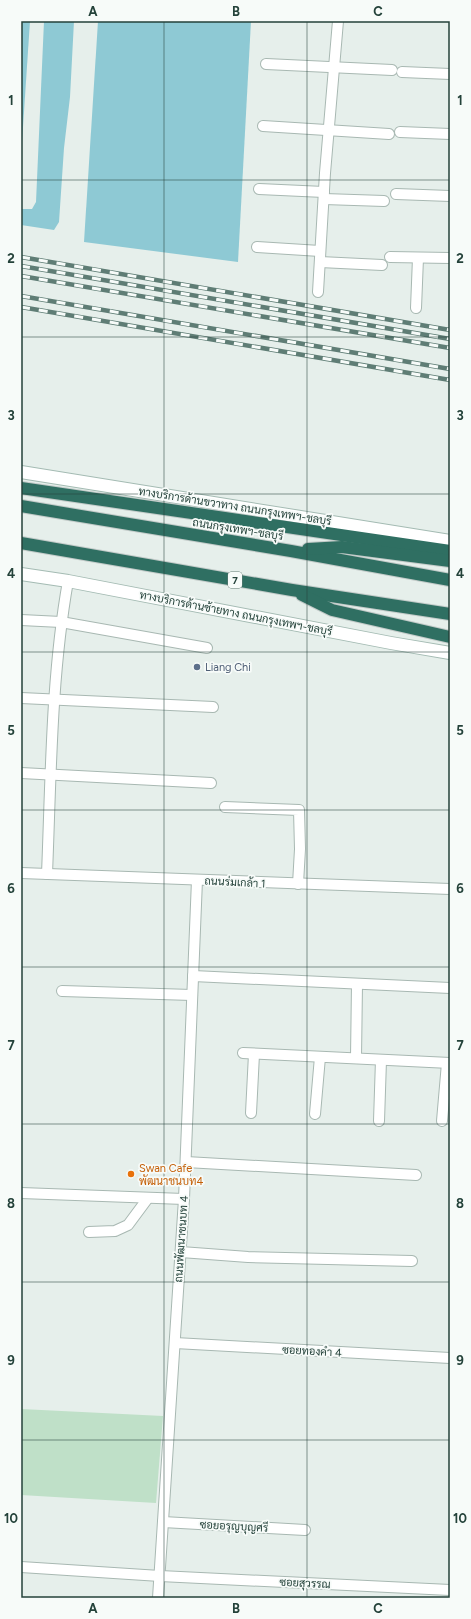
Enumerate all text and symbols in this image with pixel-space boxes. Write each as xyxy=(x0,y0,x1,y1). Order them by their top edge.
text: A xyxy=(88,4,98,19)
text: B xyxy=(232,4,240,19)
text: C xyxy=(373,4,383,19)
text: 1 xyxy=(8,93,14,108)
text: 1 xyxy=(457,93,463,108)
text: 2 xyxy=(7,251,15,266)
text: 2 xyxy=(456,251,464,266)
text: 3 xyxy=(7,408,15,423)
text: 3 xyxy=(456,408,464,423)
street label: ทางบริการด้านขวาทาง ถนนกรุงเทพฯ-ชลบุรี xyxy=(138,484,332,528)
street label: ถนนกรุงเทพฯ-ชลบุรี xyxy=(192,515,284,543)
text: 4 xyxy=(7,566,15,581)
text: 4 xyxy=(456,566,464,581)
road number: 7 xyxy=(228,572,242,588)
street label: ทางบริการด้านซ้ายทาง ถนนกรุงเทพฯ-ชลบุรี xyxy=(138,586,334,641)
place label: Liang Chi xyxy=(205,661,251,674)
marker: Liang Chi xyxy=(192,662,202,672)
text: 5 xyxy=(7,723,15,738)
text: 5 xyxy=(456,723,464,738)
street label: ถนนร่มเกล้า 1 xyxy=(204,873,266,891)
text: 6 xyxy=(7,881,15,896)
text: 6 xyxy=(456,881,464,896)
text: 7 xyxy=(7,1038,15,1053)
text: 7 xyxy=(456,1038,464,1053)
place label: Swan Cafe พัฒนาชนบท4 xyxy=(139,1162,203,1188)
marker: Swan Cafe พัฒนาชนบท4 xyxy=(126,1169,136,1179)
street label: ถนนพัฒนาชนบท 4 xyxy=(171,1195,191,1283)
text: 8 xyxy=(7,1196,15,1211)
text: 8 xyxy=(456,1196,464,1211)
street label: ซอยทองคำ 4 xyxy=(282,1342,342,1360)
text: 9 xyxy=(7,1353,15,1368)
text: 9 xyxy=(456,1353,464,1368)
text: 10 xyxy=(4,1511,18,1526)
text: 10 xyxy=(453,1511,467,1526)
street label: ซอยอรุญบุญศรี xyxy=(199,1516,269,1537)
street label: ซอยสุวรรณ xyxy=(279,1576,331,1593)
text: A xyxy=(88,1601,98,1616)
text: B xyxy=(232,1601,240,1616)
text: C xyxy=(373,1601,383,1616)

